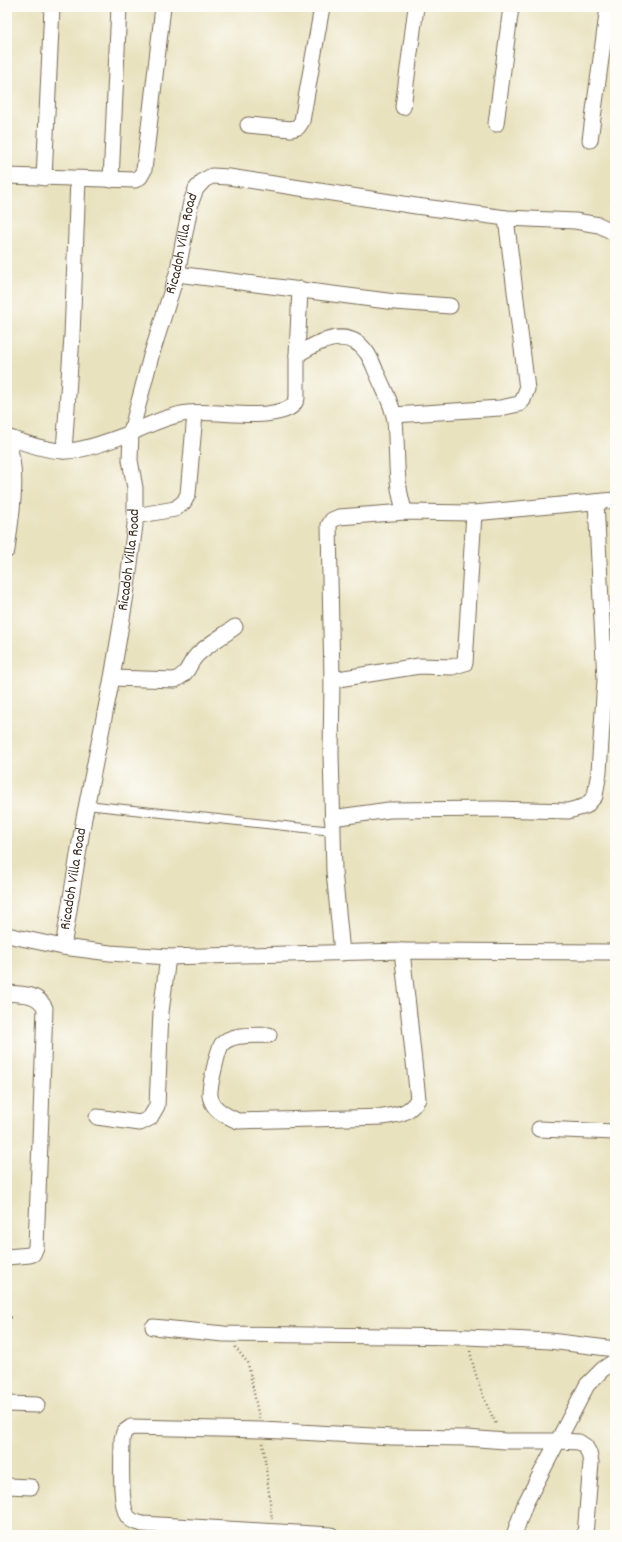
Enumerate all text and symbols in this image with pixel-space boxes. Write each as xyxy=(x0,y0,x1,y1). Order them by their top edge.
street label: Ricadoh Villa Road xyxy=(160,190,204,297)
street label: Ricadoh Villa Road xyxy=(112,509,146,613)
street label: Ricadoh Villa Road xyxy=(55,826,93,931)

